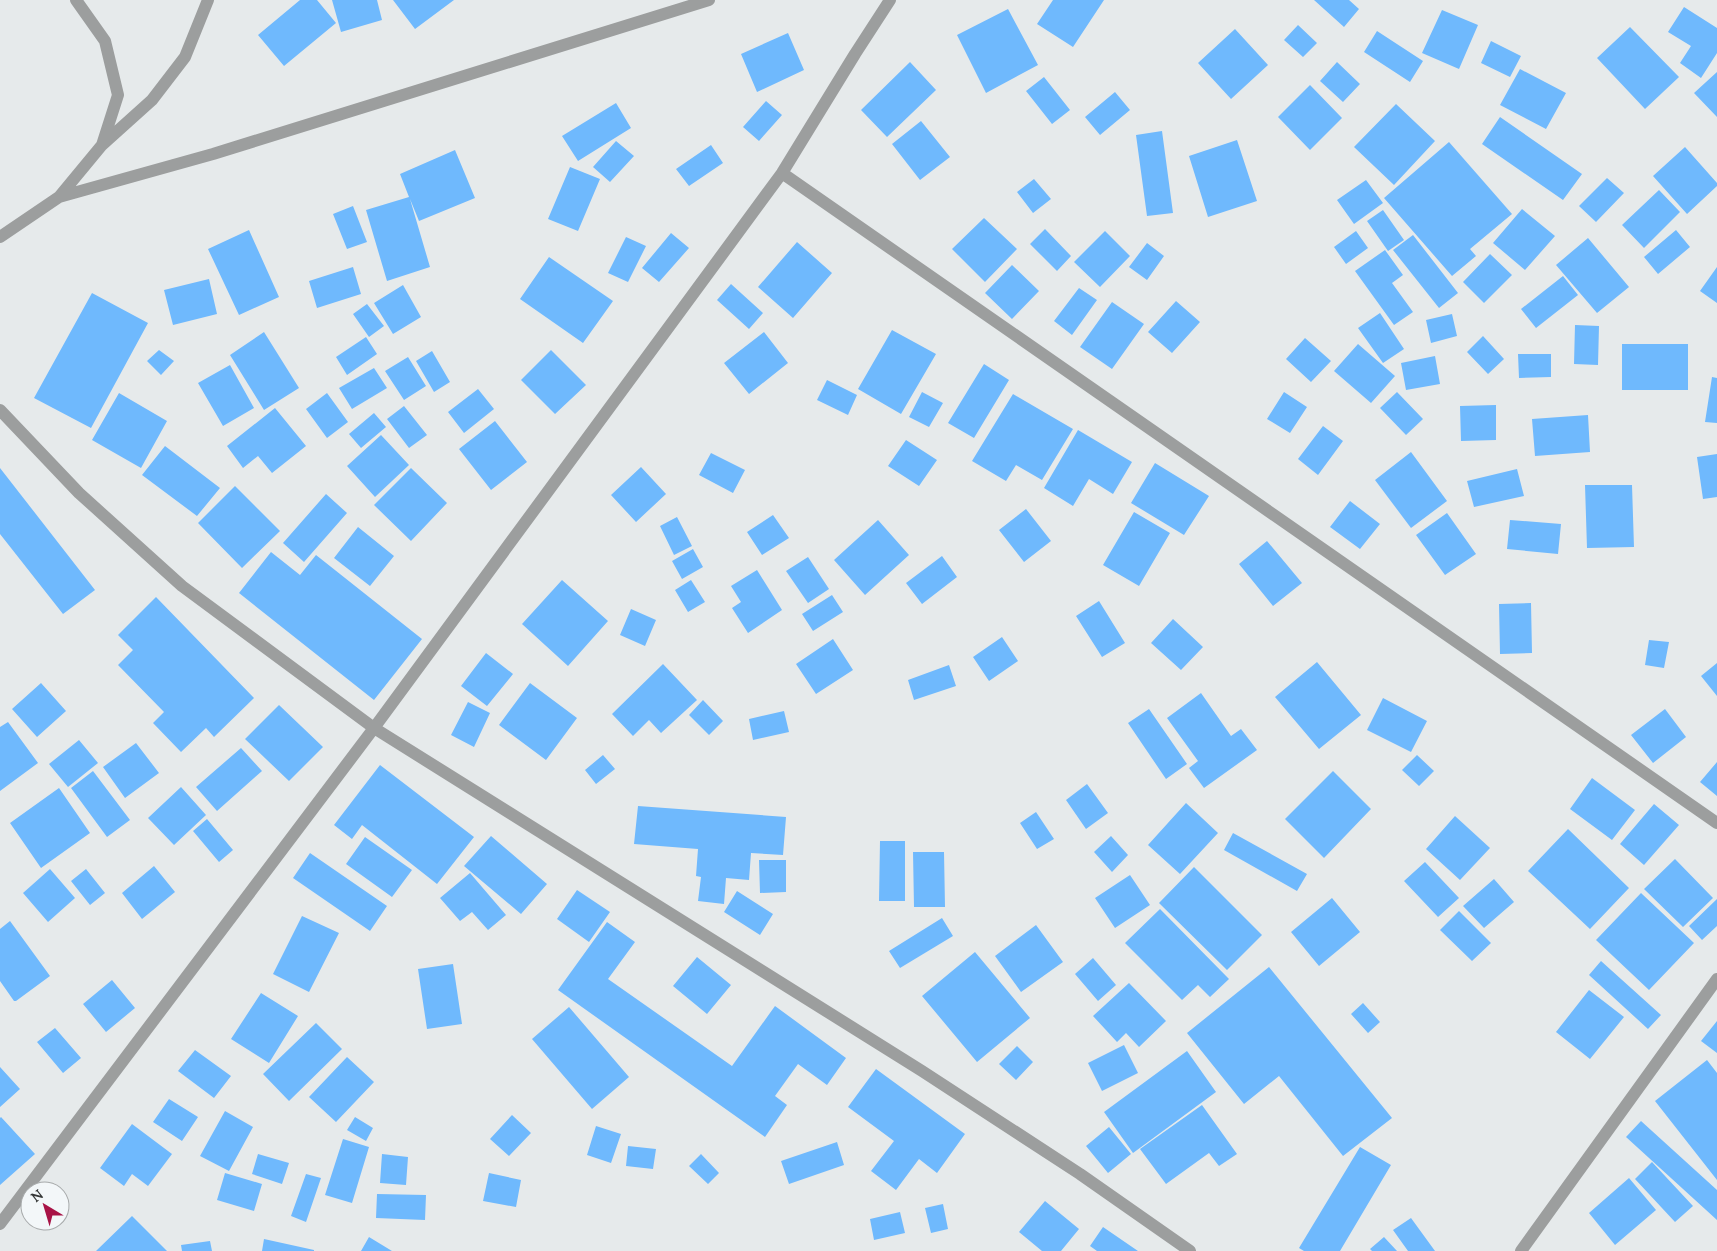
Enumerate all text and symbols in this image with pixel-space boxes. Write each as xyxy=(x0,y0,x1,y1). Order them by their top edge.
north arrow xyxy=(20,1181,70,1231)
text: N xyxy=(27,1185,47,1206)

